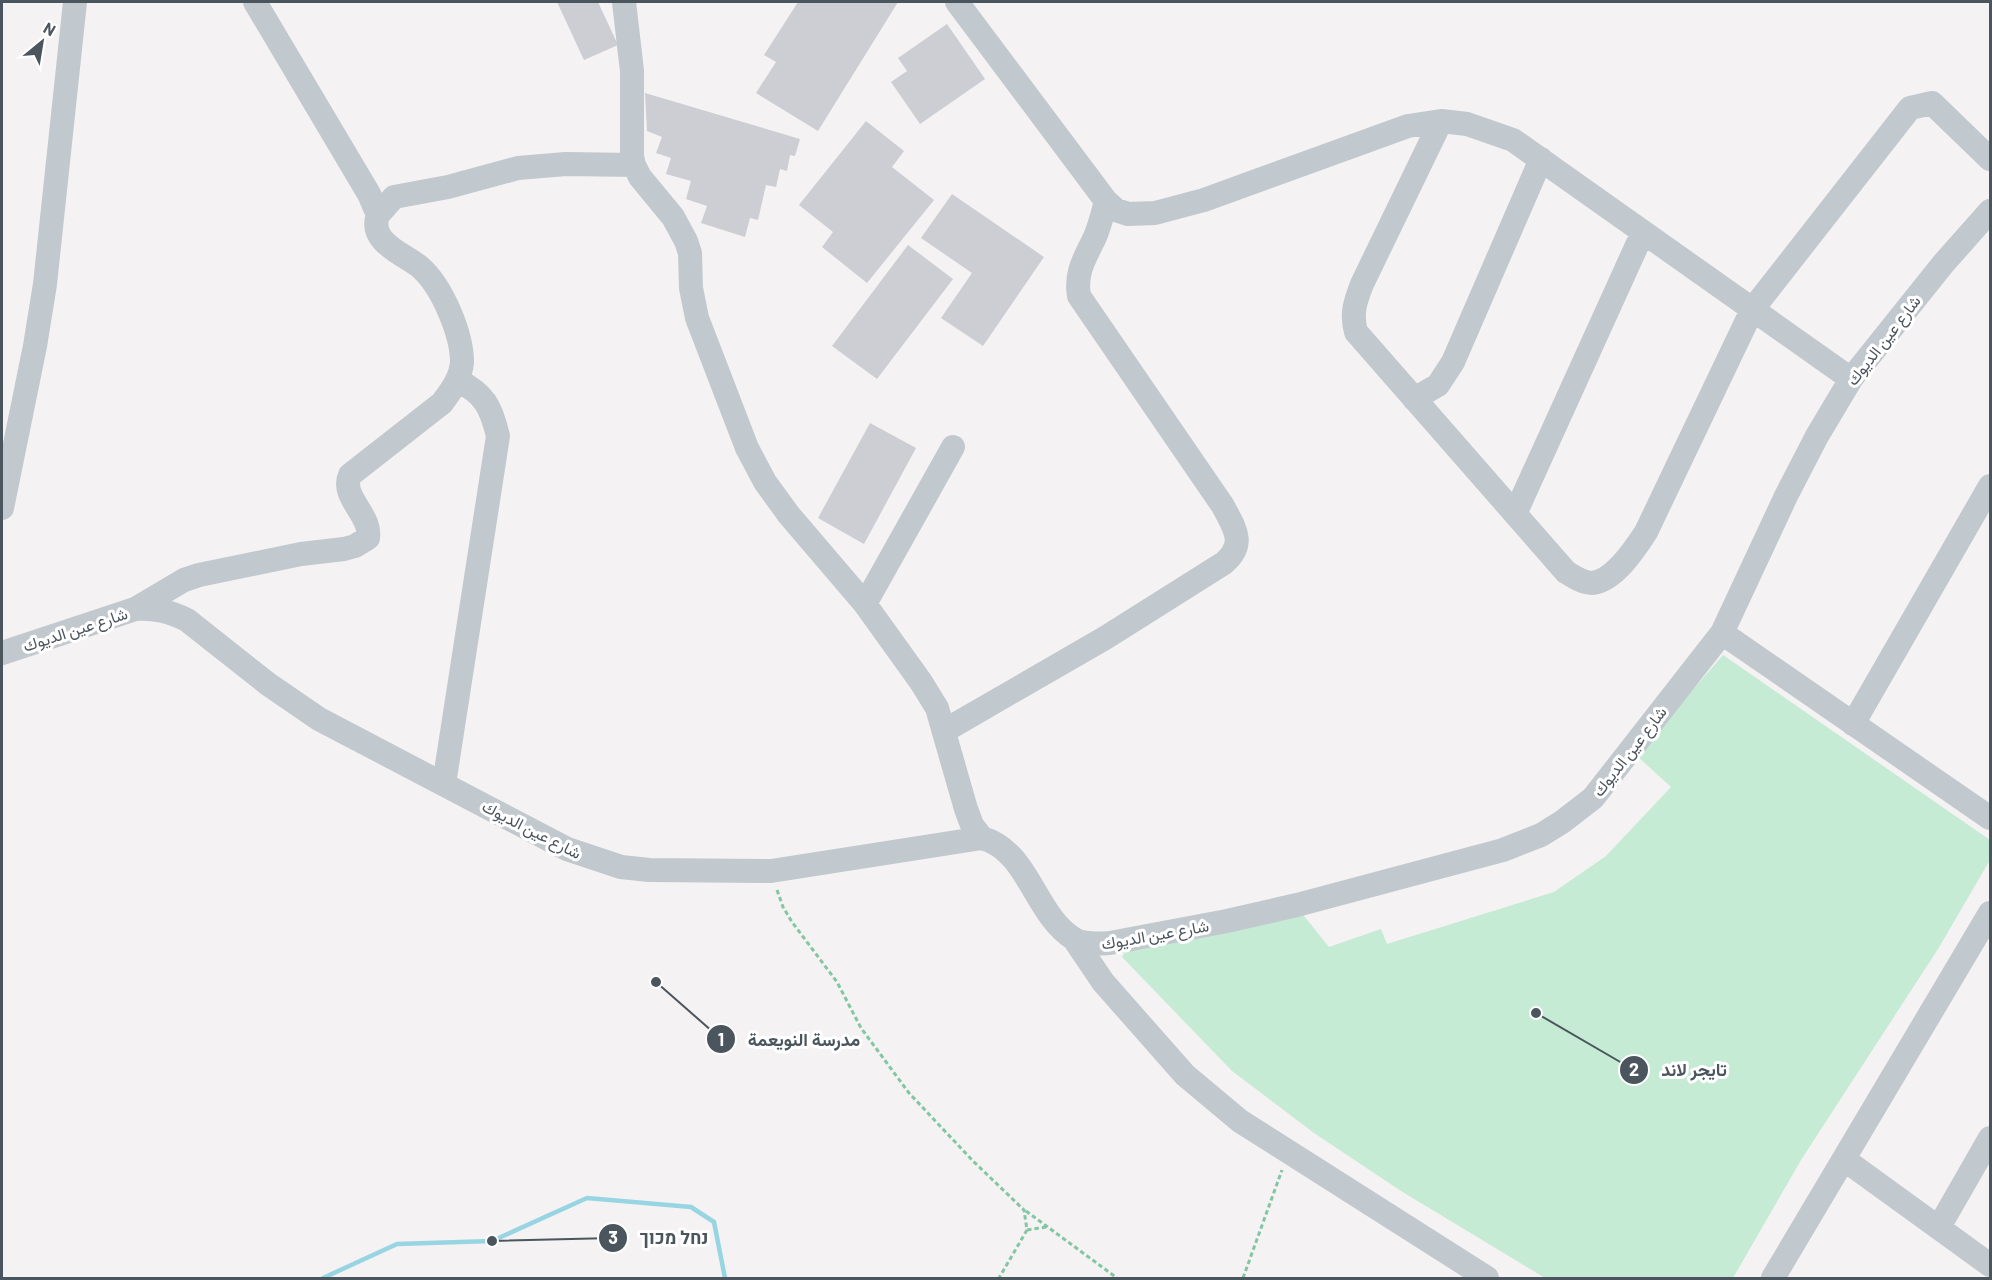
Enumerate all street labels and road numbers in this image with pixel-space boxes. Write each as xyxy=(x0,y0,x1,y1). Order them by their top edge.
street label: شارع عين الديوك xyxy=(1842,291,1926,391)
street label: شارع عين الديوك xyxy=(20,603,131,658)
street label: شارع عين الديوك xyxy=(1588,702,1672,802)
street label: شارع عين الديوك xyxy=(478,796,585,865)
street label: شارع عين الديوك xyxy=(1100,915,1211,956)

